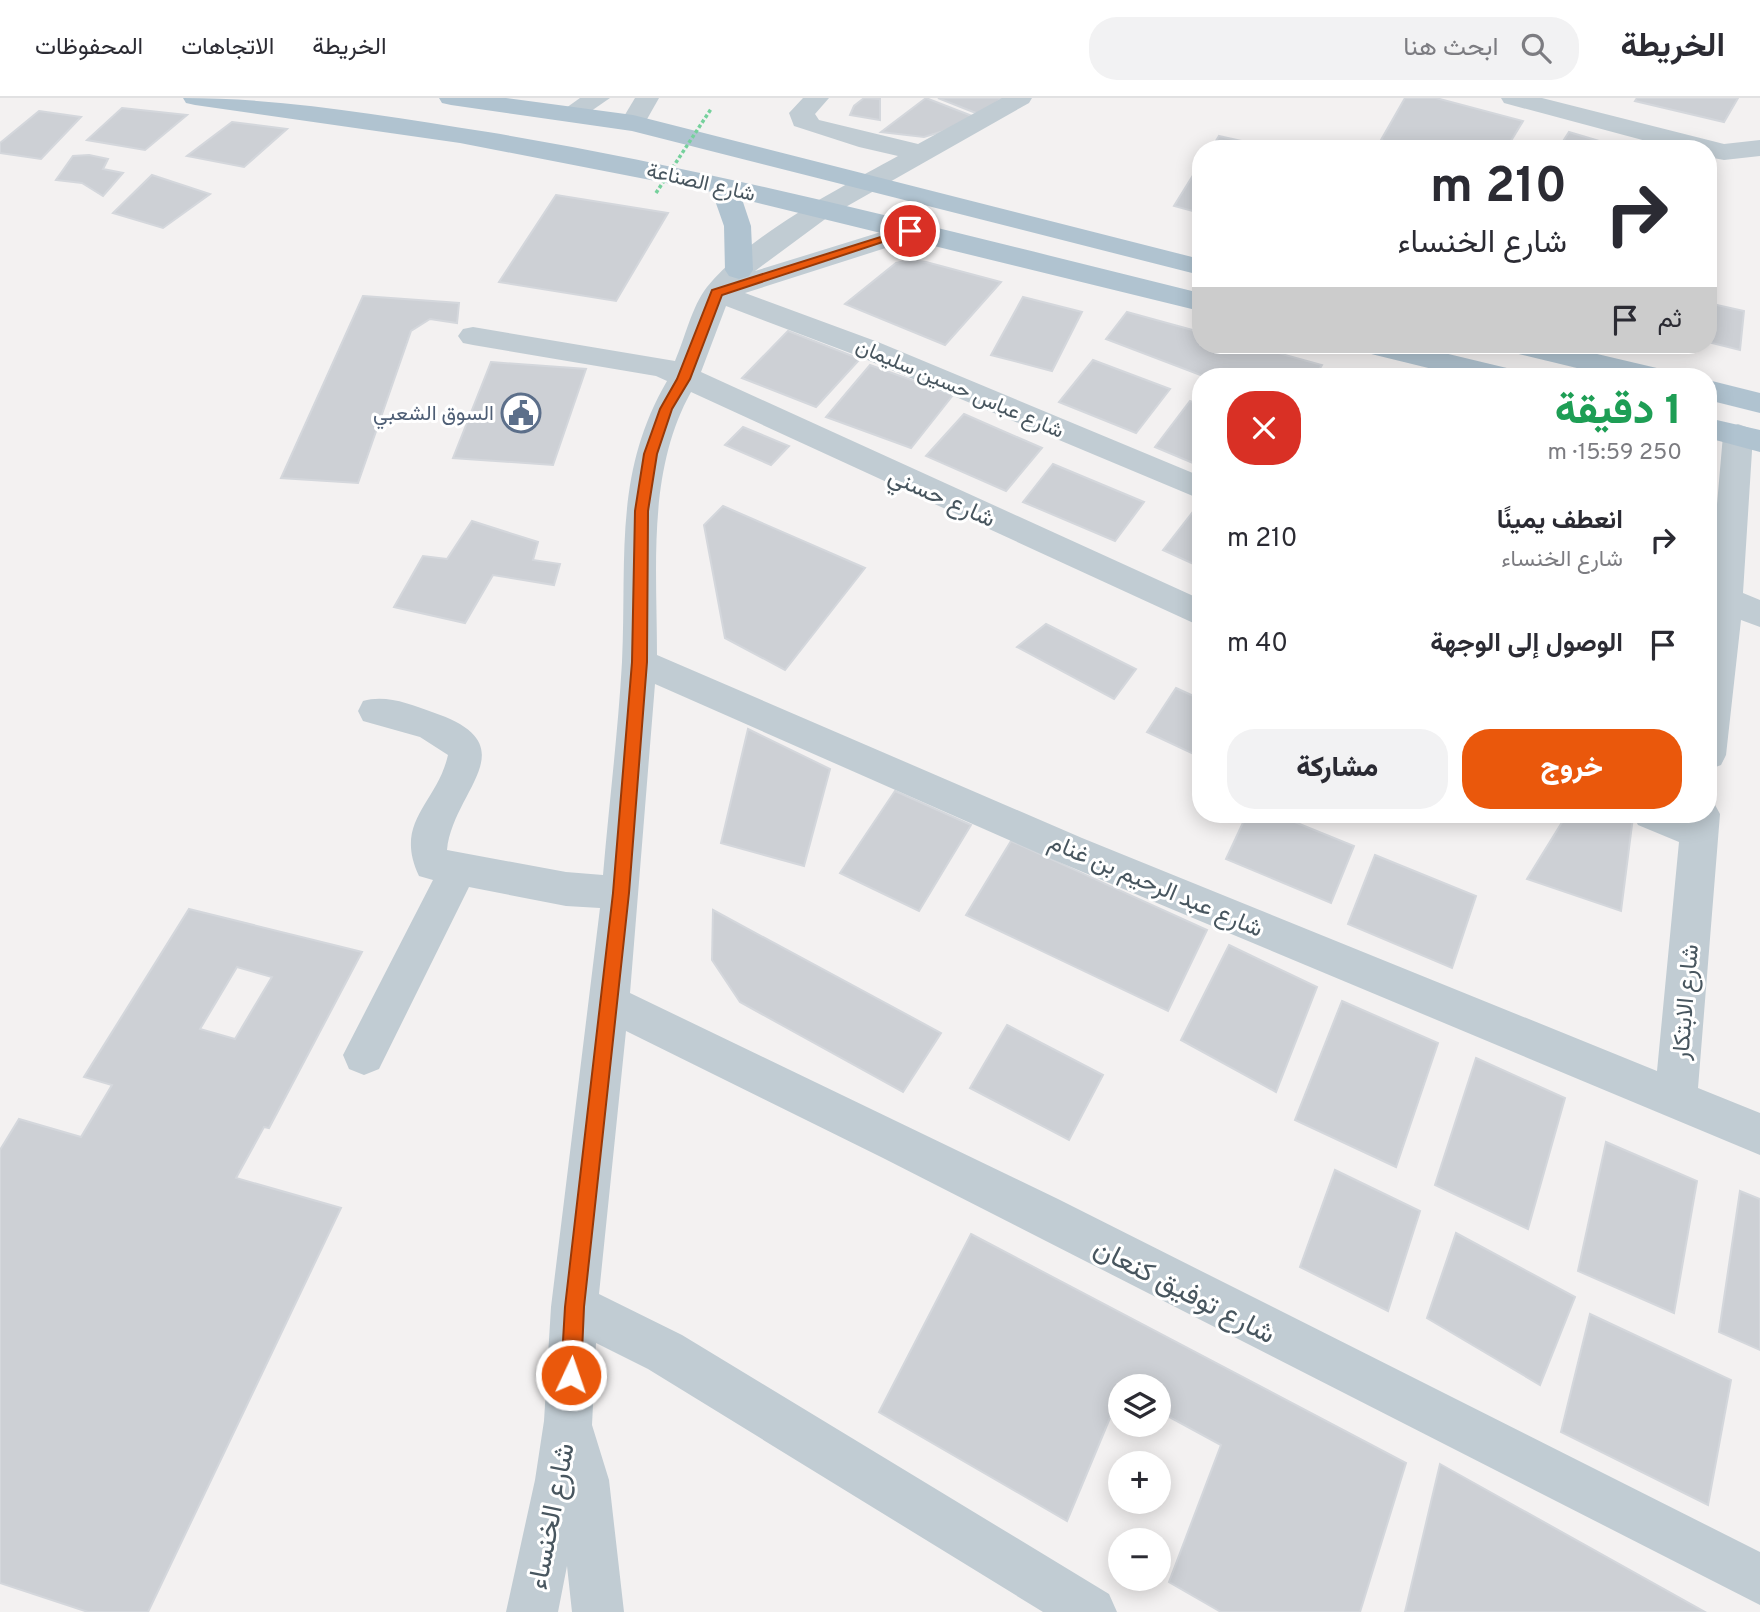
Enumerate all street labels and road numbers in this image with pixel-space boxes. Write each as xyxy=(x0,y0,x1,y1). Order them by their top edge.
street label: شارع الصناعة xyxy=(644,158,758,209)
street label: شارع عباس حسين سليمان xyxy=(851,333,1068,445)
street label: شارع حسني xyxy=(882,462,999,538)
street label: شارع عبد الرحيم بن غنام xyxy=(1044,828,1267,946)
street label: شارع الابتكار xyxy=(1667,943,1707,1062)
street label: شارع توفيق كنعان xyxy=(1087,1231,1281,1354)
street label: شارع الخنساء xyxy=(521,1440,585,1593)

